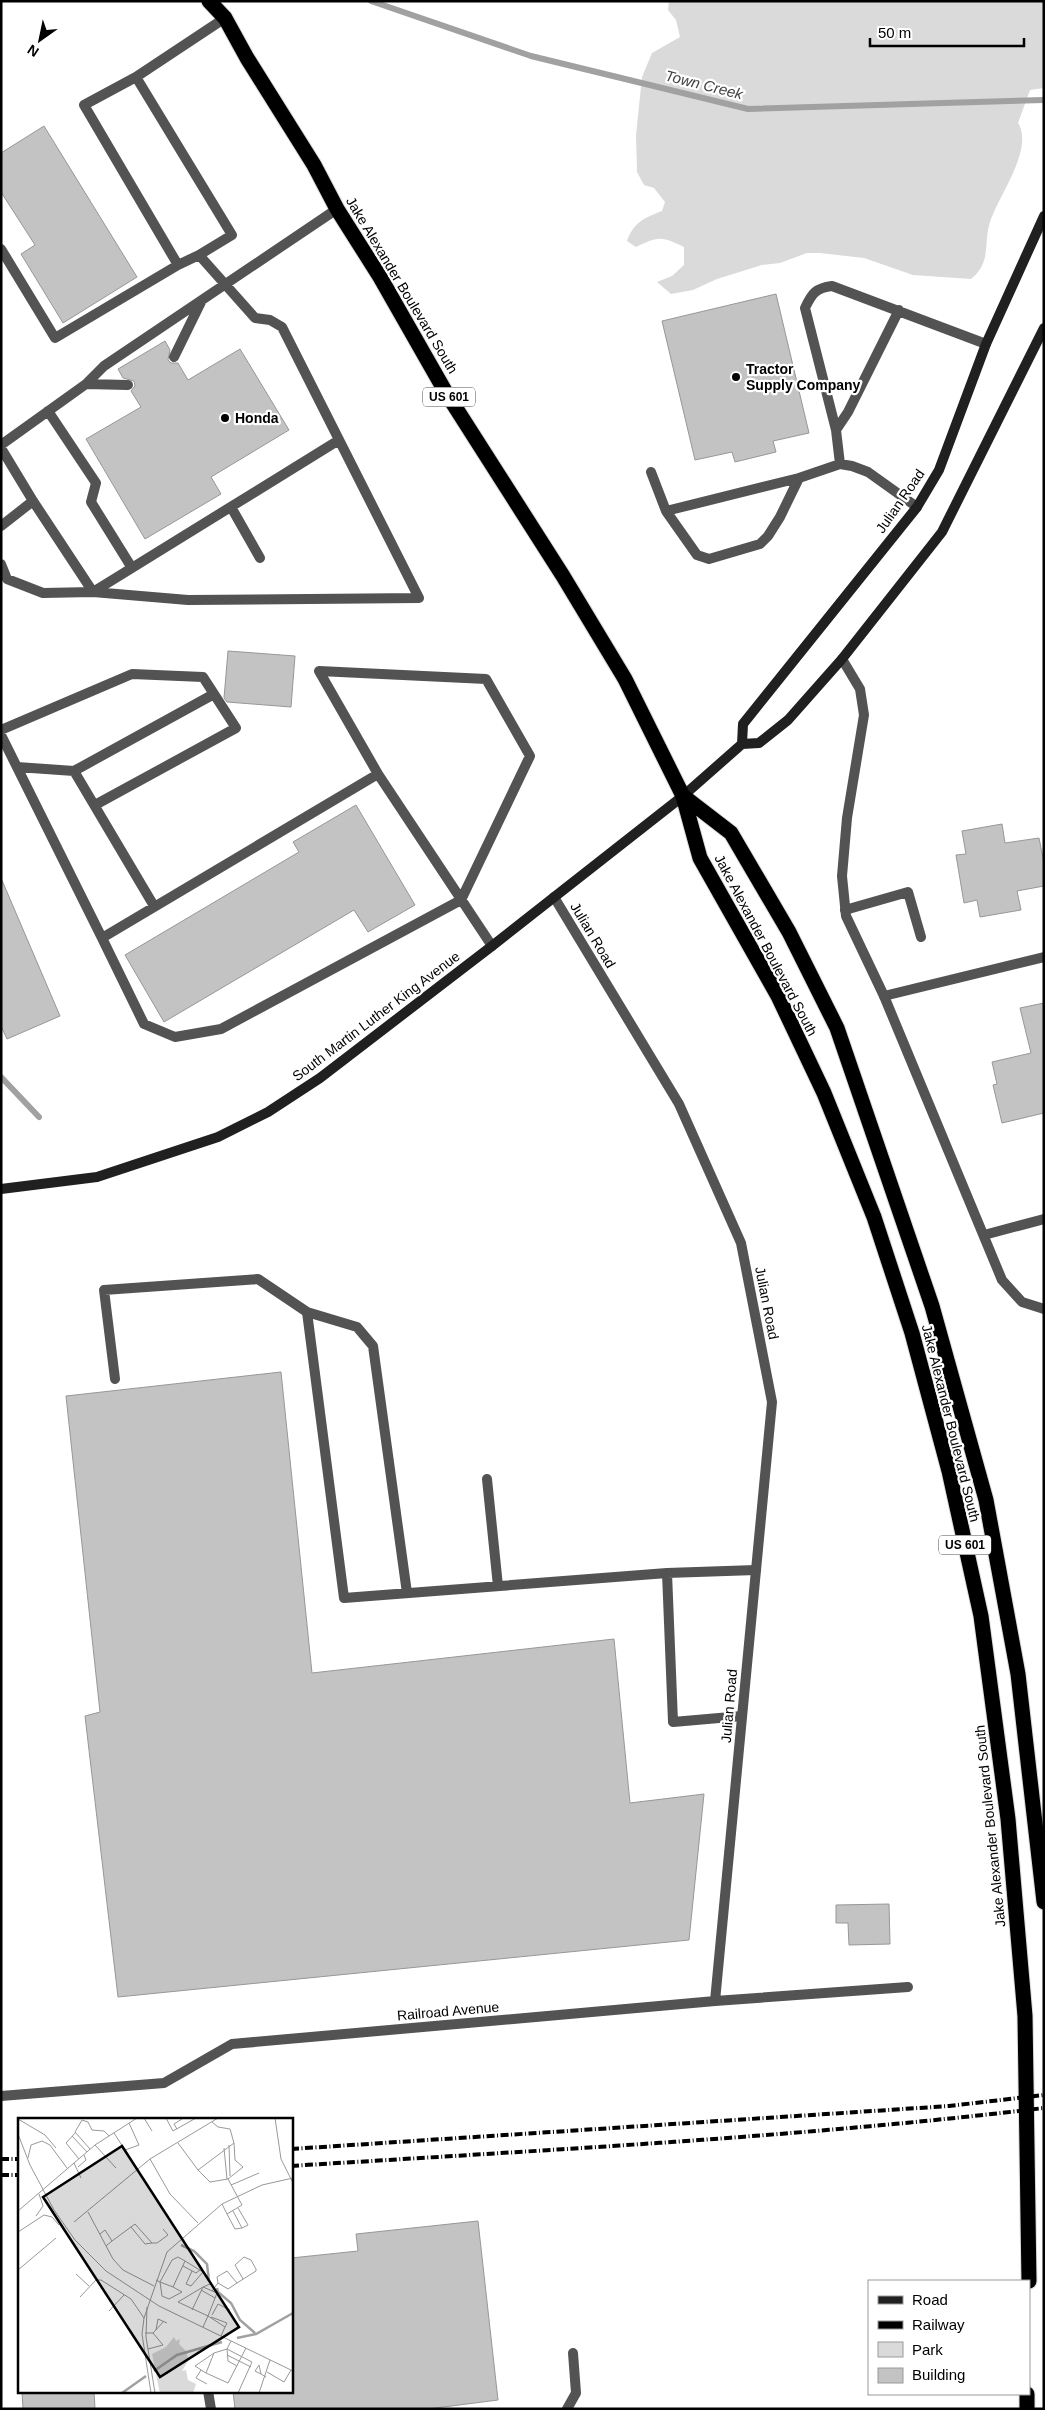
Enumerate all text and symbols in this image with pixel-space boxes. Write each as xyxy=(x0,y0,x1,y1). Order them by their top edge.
north arrow xyxy=(15,15,65,65)
scale bar xyxy=(870,15,1024,47)
text: 50 m xyxy=(878,24,911,41)
text: N xyxy=(24,41,42,60)
water label: Town Creek xyxy=(664,67,746,103)
street label: Jake Alexander Boulevard South xyxy=(343,194,461,376)
place label: Tractor Supply Company xyxy=(746,361,861,393)
marker: Tractor Supply Company xyxy=(730,371,742,383)
road number: US 601 xyxy=(423,388,475,407)
place label: Honda xyxy=(235,410,279,426)
marker: Honda xyxy=(219,412,231,424)
street label: Julian Road xyxy=(872,466,928,536)
street label: Jake Alexander Boulevard South xyxy=(711,852,821,1038)
street label: Julian Road xyxy=(567,899,619,971)
street label: South Martin Luther King Avenue xyxy=(289,948,463,1084)
street label: Julian Road xyxy=(752,1265,782,1341)
street label: Jake Alexander Boulevard South xyxy=(919,1323,983,1523)
road number: US 601 xyxy=(939,1536,991,1554)
street label: Julian Road xyxy=(718,1668,740,1744)
street label: Jake Alexander Boulevard South xyxy=(971,1724,1009,1928)
street label: Railroad Avenue xyxy=(396,1999,500,2023)
inset map xyxy=(18,2118,292,2392)
legend xyxy=(868,2280,1030,2395)
text: Road xyxy=(912,2291,948,2308)
text: Railway xyxy=(912,2316,965,2333)
text: Park xyxy=(912,2341,943,2358)
text: Building xyxy=(912,2366,965,2383)

